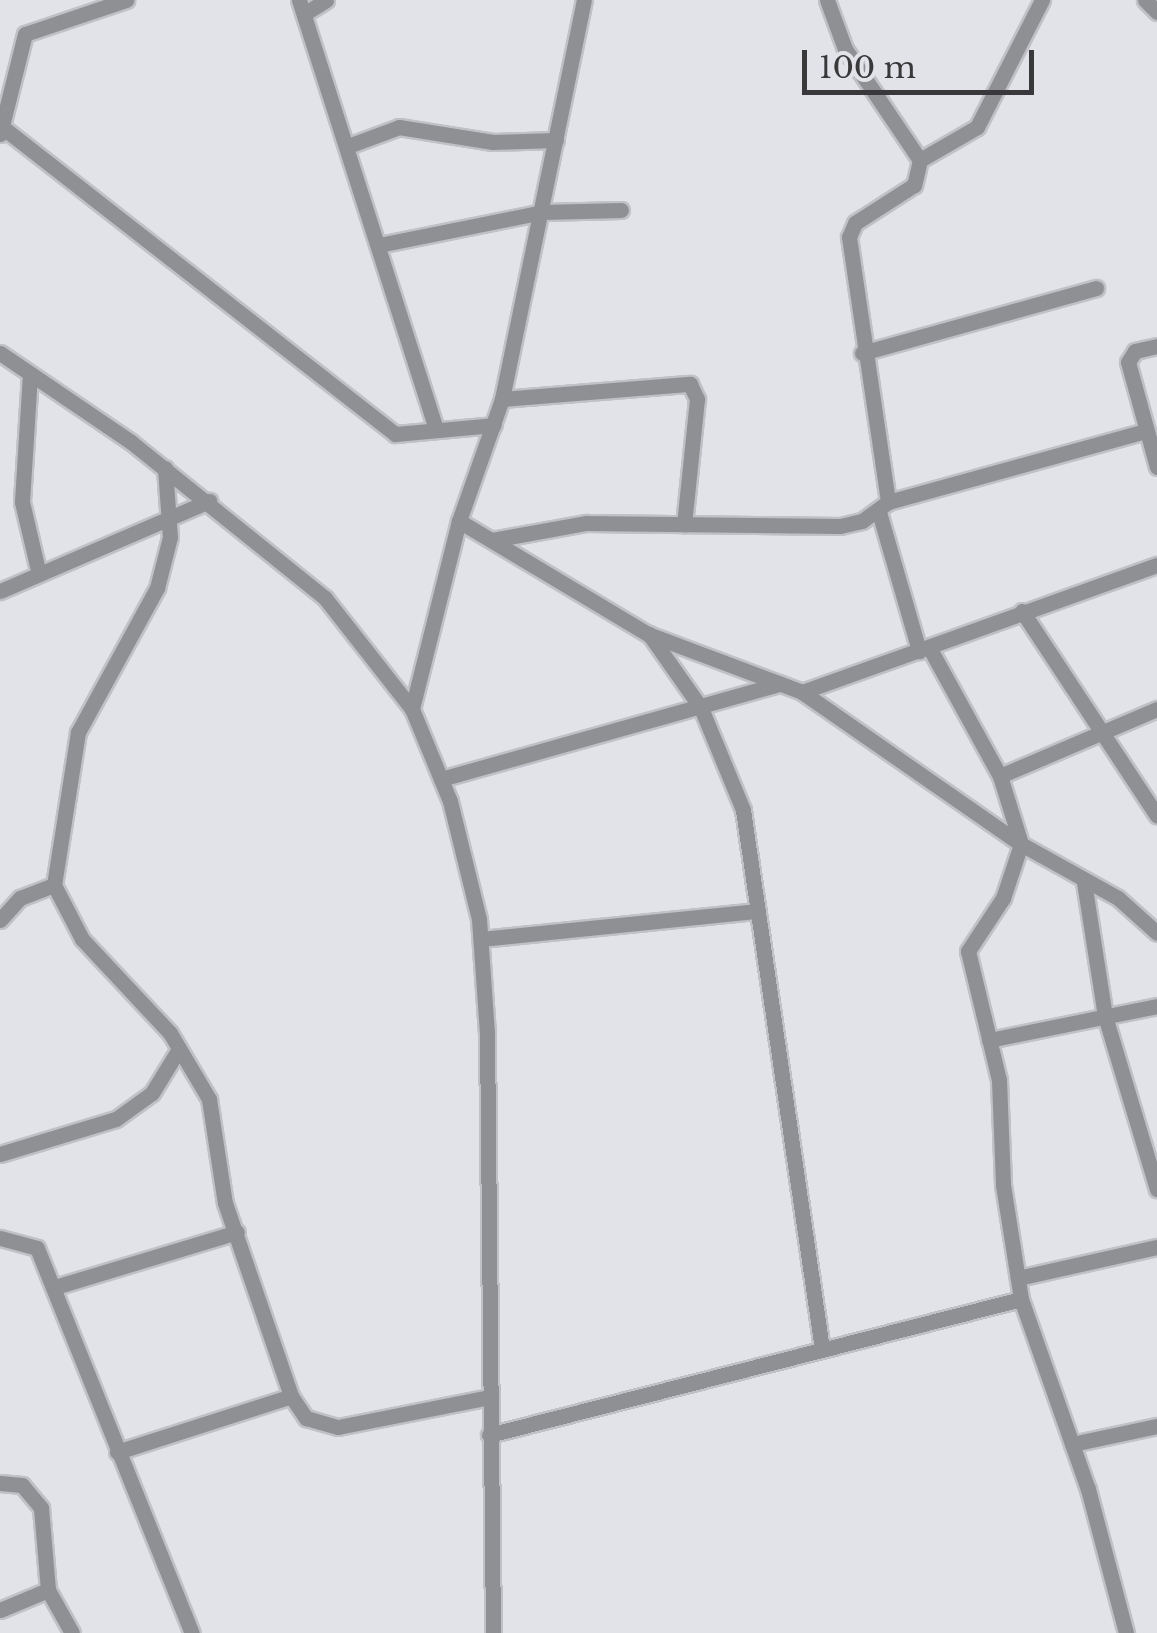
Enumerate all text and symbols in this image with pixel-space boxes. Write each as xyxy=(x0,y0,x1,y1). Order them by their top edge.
scale bar xyxy=(807,30,1040,92)
text: 100 m xyxy=(819,49,916,86)

